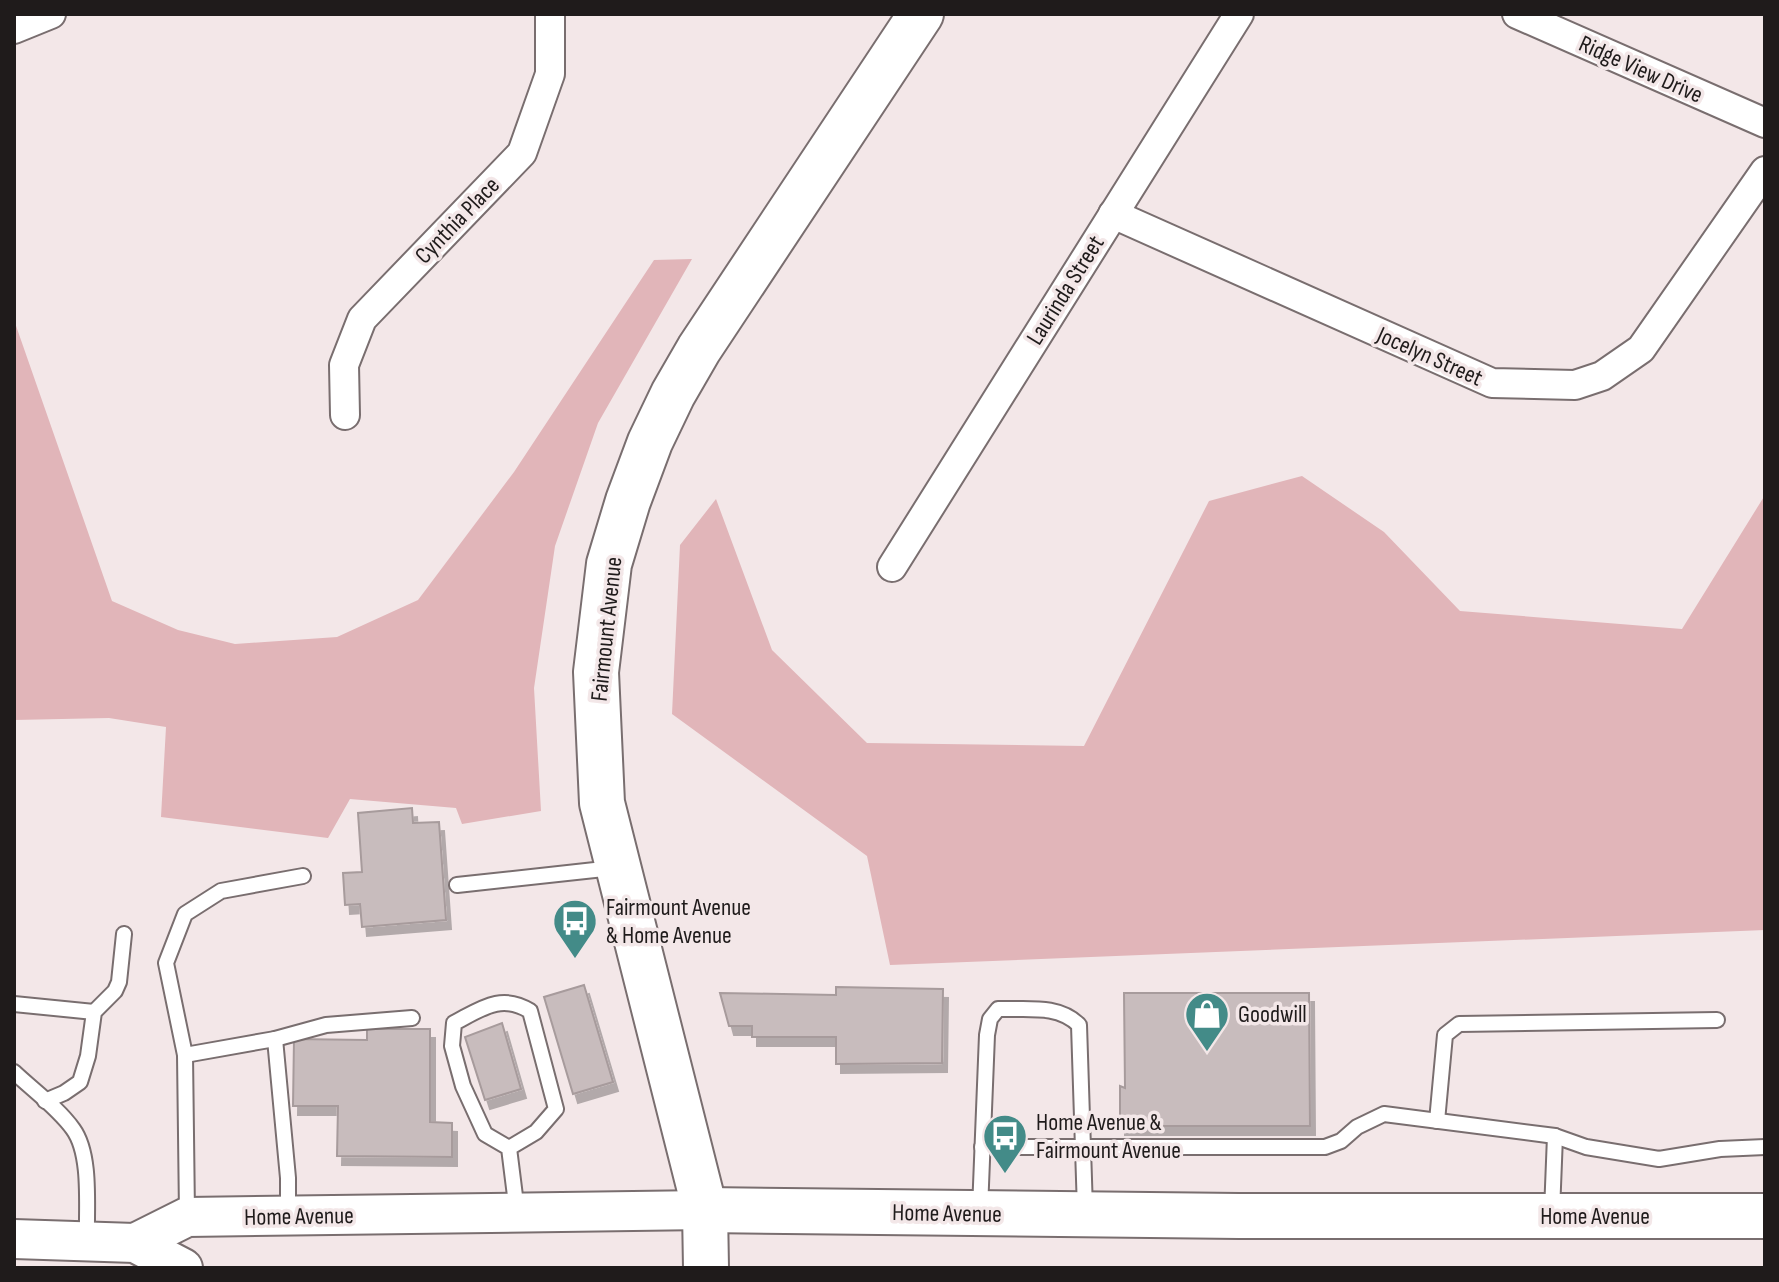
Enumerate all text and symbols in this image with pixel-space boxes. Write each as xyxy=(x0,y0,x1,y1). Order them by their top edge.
street label: Ridge View Drive xyxy=(1574,29,1707,110)
street label: Cynthia Place xyxy=(409,171,506,270)
street label: Laurinda Street xyxy=(1020,230,1110,350)
street label: Jocelyn Street xyxy=(1372,320,1487,393)
street label: Fairmount Avenue xyxy=(585,555,628,703)
place label: Fairmount Avenue & Home Avenue xyxy=(606,893,751,950)
bus stop icon: Fairmount Avenue & Home Avenue xyxy=(551,897,599,960)
shop icon: Goodwill xyxy=(1183,990,1231,1053)
place label: Goodwill xyxy=(1238,1000,1307,1029)
place label: Home Avenue & Fairmount Avenue xyxy=(1036,1108,1181,1165)
bus stop icon: Home Avenue & Fairmount Avenue xyxy=(981,1112,1029,1175)
street label: Home Avenue xyxy=(892,1198,1002,1229)
street label: Home Avenue xyxy=(244,1201,354,1232)
street label: Home Avenue xyxy=(1540,1202,1650,1231)

